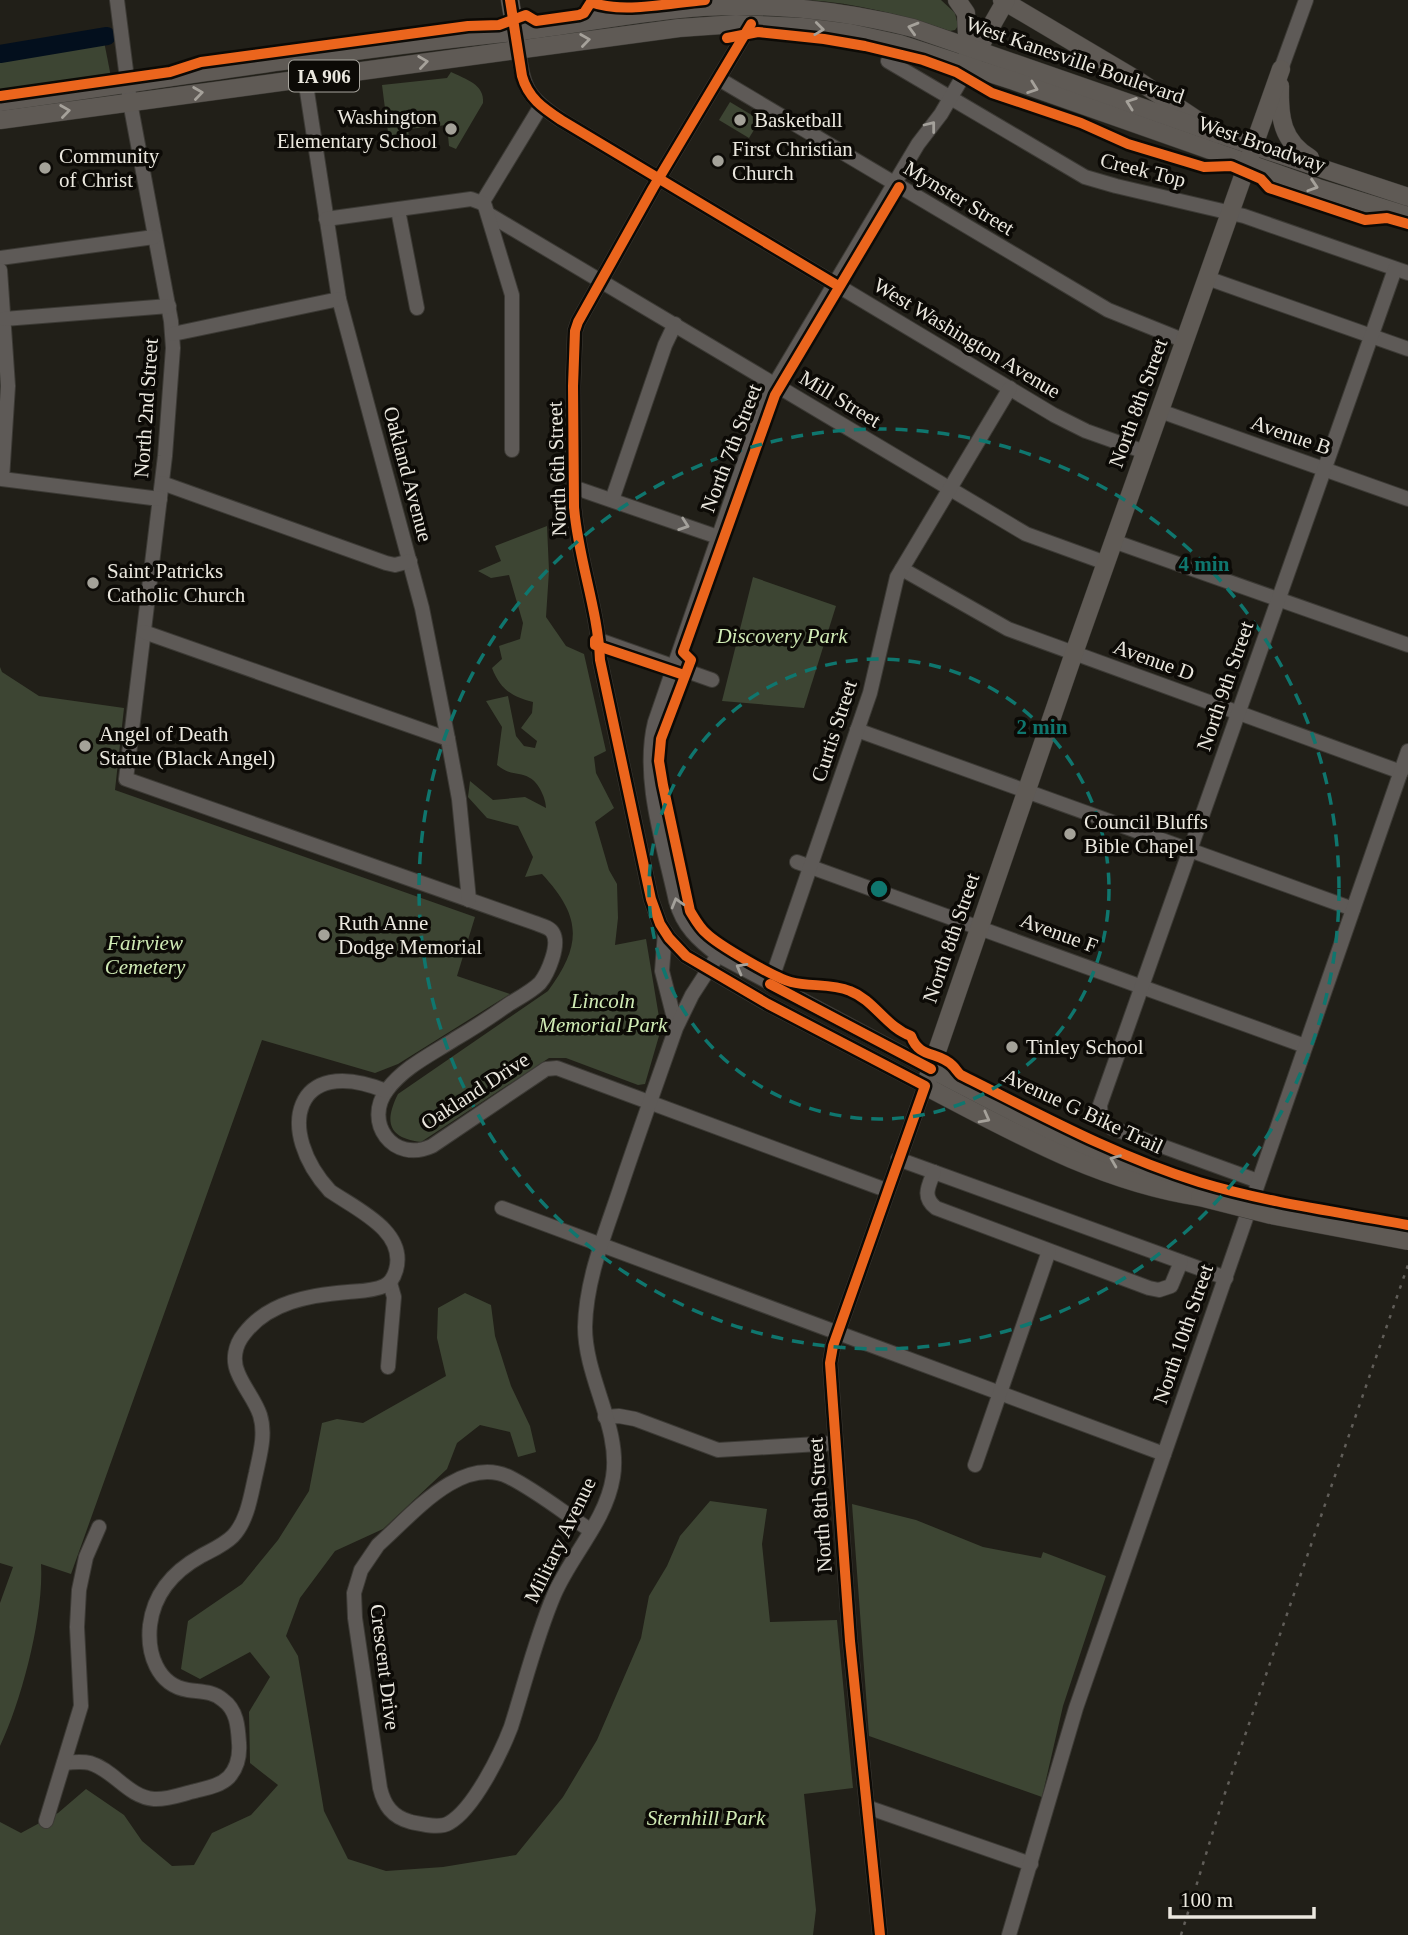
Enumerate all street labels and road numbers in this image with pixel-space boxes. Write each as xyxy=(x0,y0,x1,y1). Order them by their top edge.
street label: West Kanesville Boulevard xyxy=(963,11,1188,109)
road number: IA 906 xyxy=(289,60,359,92)
street label: West Broadway xyxy=(1195,111,1329,177)
street label: Creek Top xyxy=(1098,148,1188,192)
street label: Mynster Street xyxy=(900,156,1019,240)
street label: West Washington Avenue xyxy=(869,273,1065,403)
street label: North 8th Street xyxy=(1104,335,1172,471)
street label: North 2nd Street xyxy=(129,337,163,479)
street label: Mill Street xyxy=(795,365,885,433)
street label: North 7th Street xyxy=(696,380,767,515)
street label: North 6th Street xyxy=(543,401,571,537)
street label: Oakland Avenue xyxy=(378,404,438,544)
street label: Avenue B xyxy=(1248,410,1334,460)
street label: North 9th Street xyxy=(1192,618,1258,754)
street label: Avenue D xyxy=(1110,634,1198,686)
street label: Curtis Street xyxy=(806,677,862,785)
street label: North 8th Street xyxy=(918,870,984,1006)
street label: Avenue F xyxy=(1017,908,1101,958)
street label: Oakland Drive xyxy=(416,1047,534,1135)
street label: Avenue G Bike Trail xyxy=(999,1063,1167,1159)
street label: North 10th Street xyxy=(1148,1261,1218,1407)
street label: North 8th Street xyxy=(803,1437,837,1573)
street label: Military Avenue xyxy=(519,1473,601,1607)
street label: Crescent Drive xyxy=(365,1603,405,1731)

